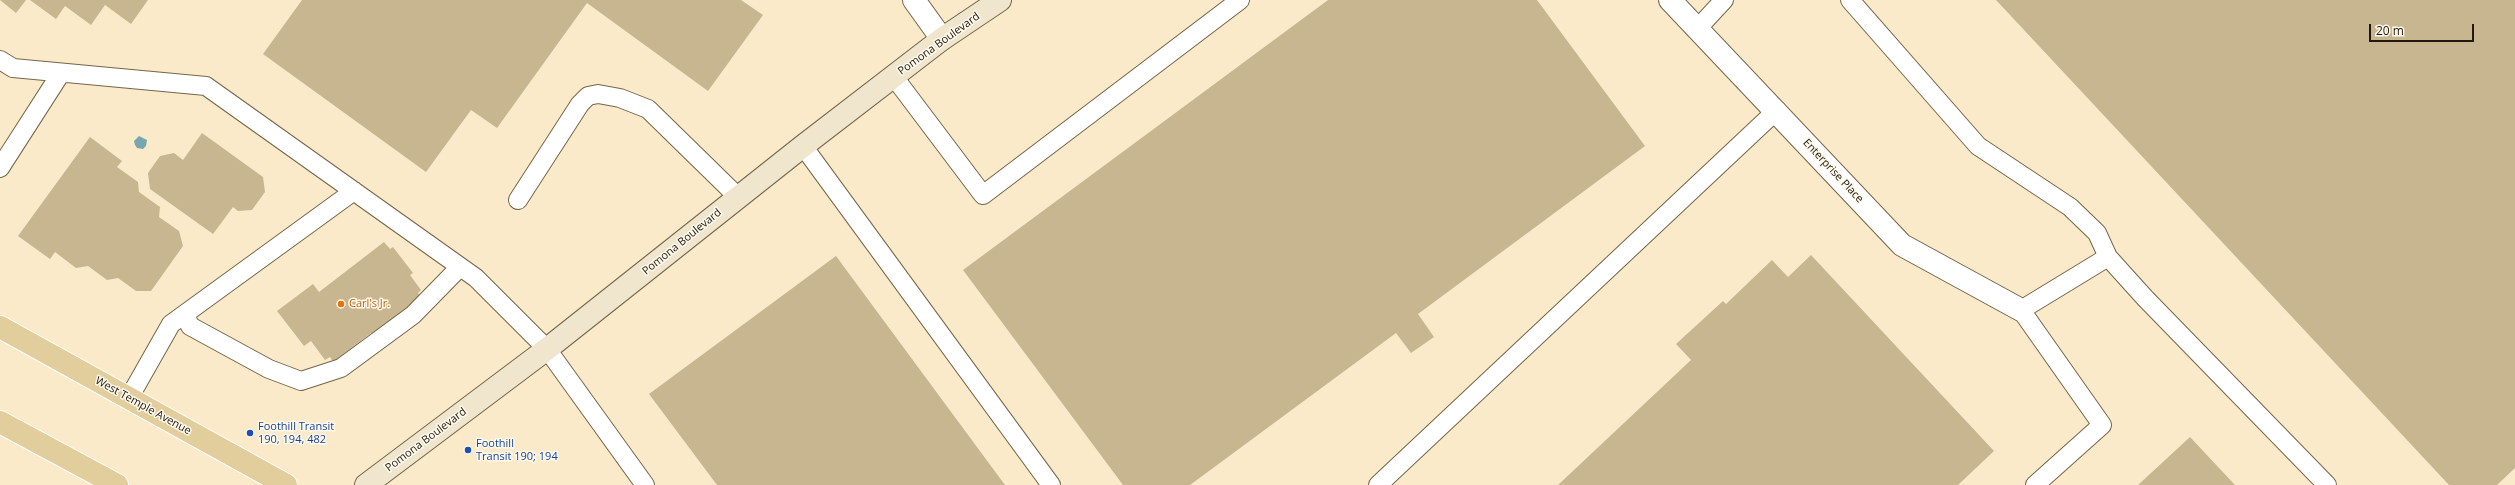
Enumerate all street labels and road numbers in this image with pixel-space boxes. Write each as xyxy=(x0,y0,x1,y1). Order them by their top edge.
street label: Pomona Boulevard xyxy=(895,10,983,78)
street label: Enterprise Place xyxy=(1800,136,1866,206)
street label: Pomona Boulevard xyxy=(640,206,724,278)
street label: West Temple Avenue xyxy=(93,374,193,438)
street label: Pomona Boulevard xyxy=(383,405,469,475)

